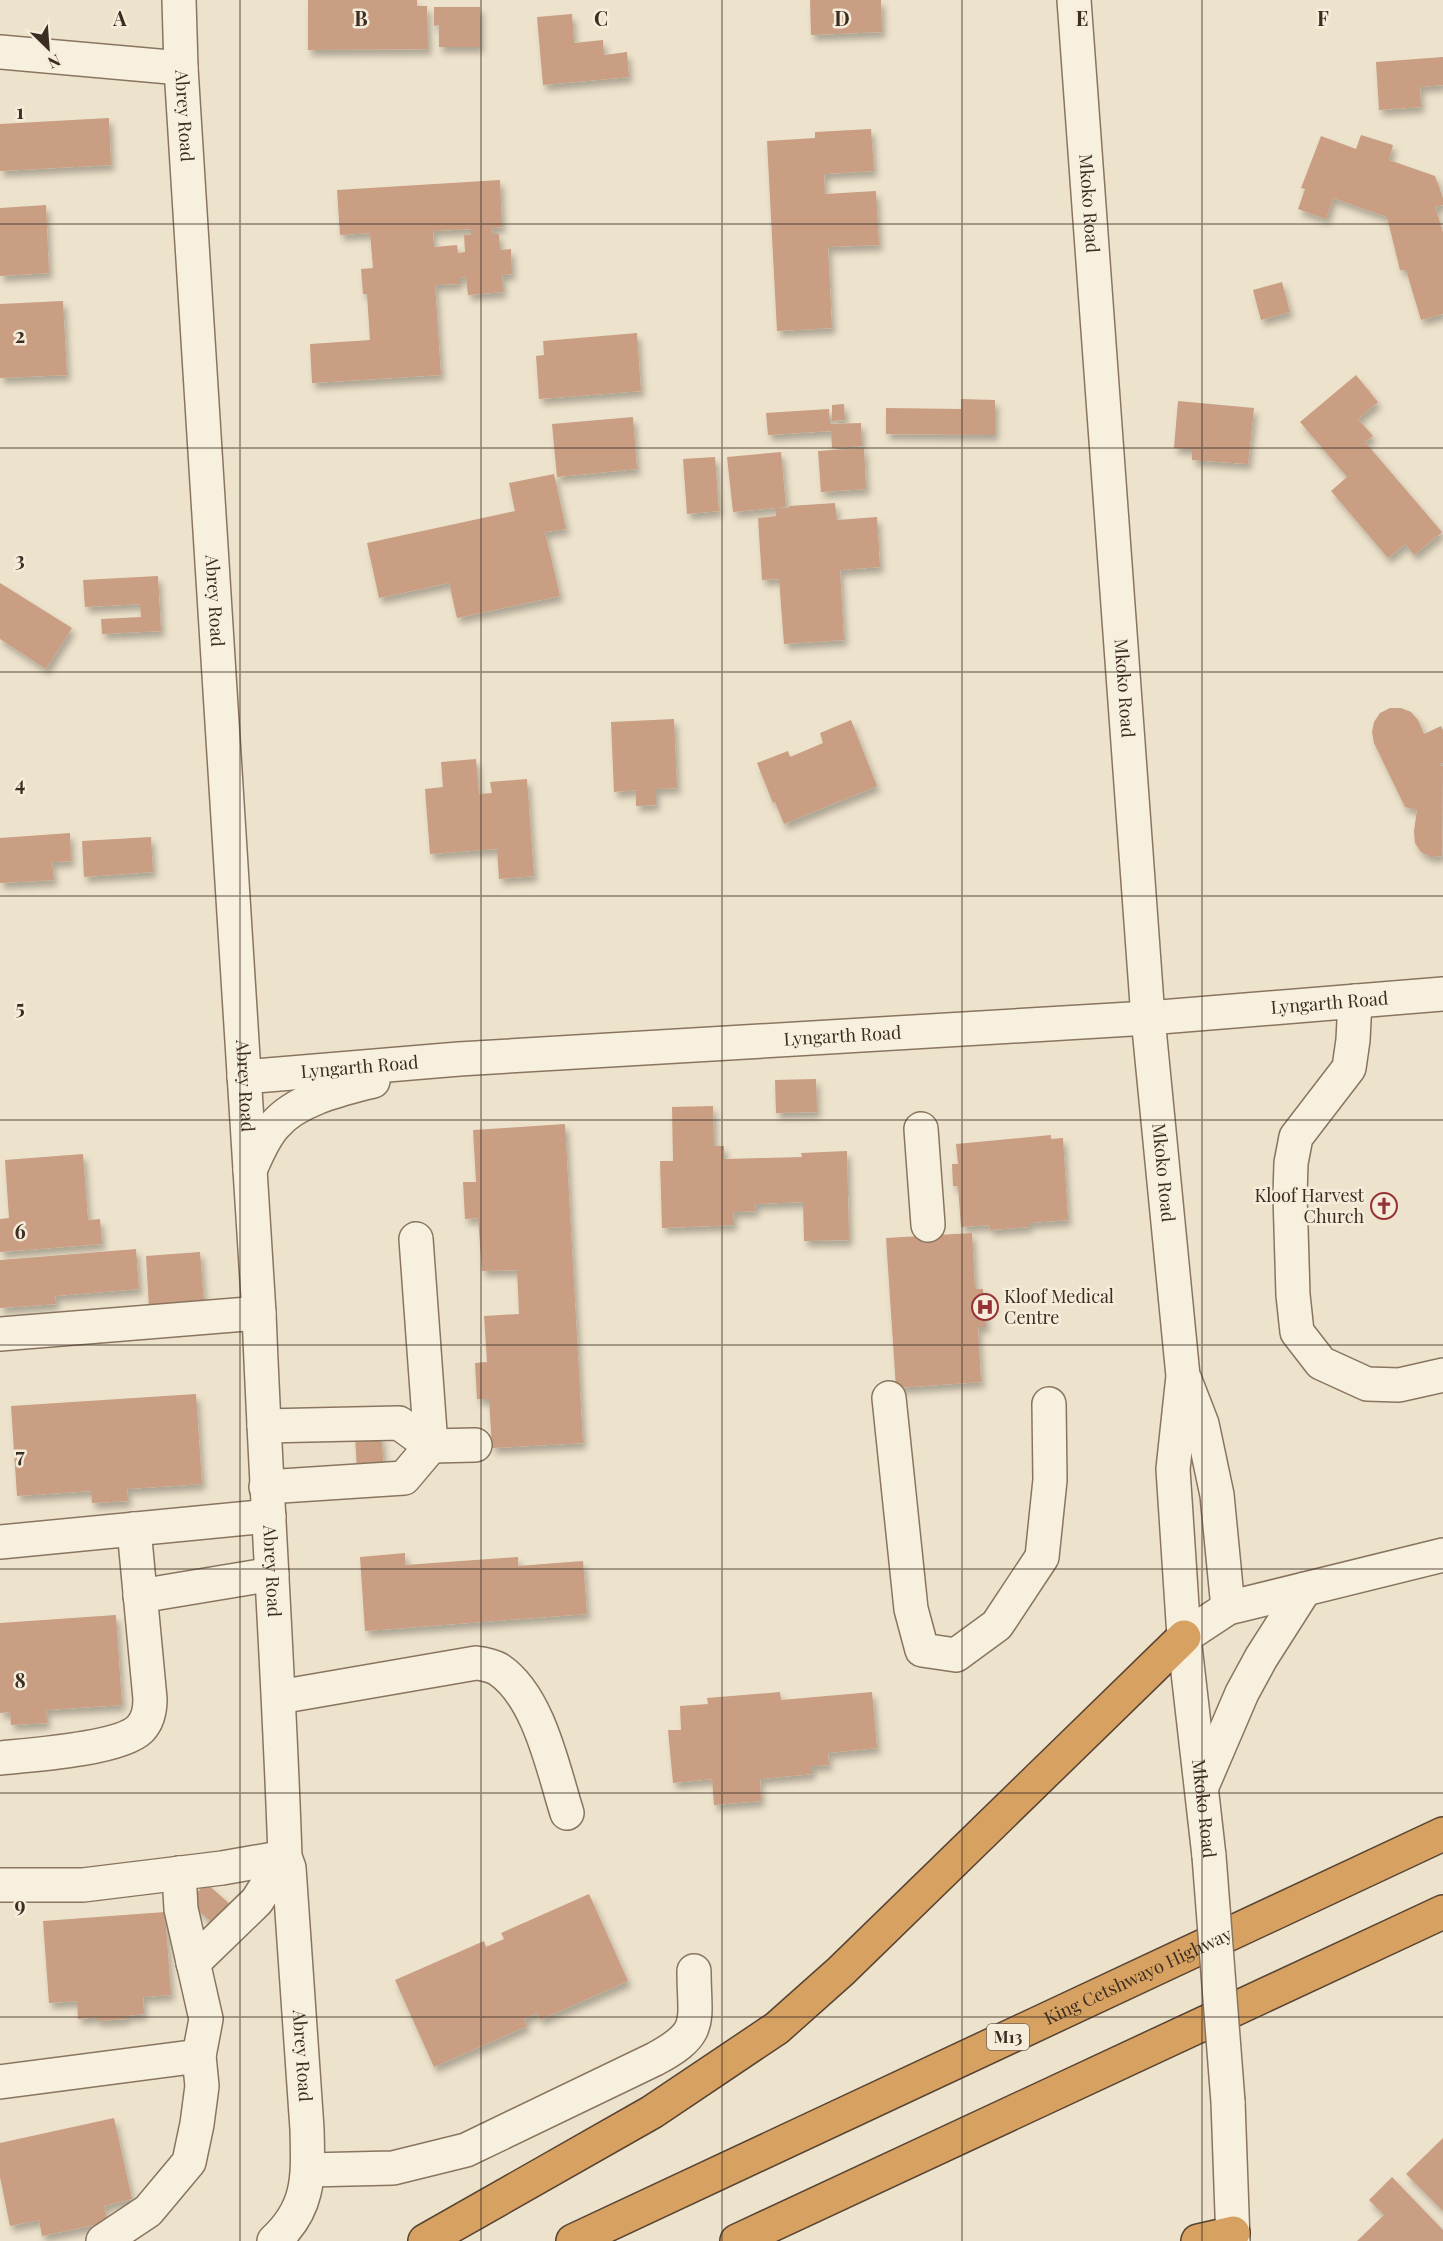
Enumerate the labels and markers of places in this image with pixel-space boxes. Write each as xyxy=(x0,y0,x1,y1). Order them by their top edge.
place label: Kloof Harvest Church xyxy=(1254,1183,1365,1228)
church icon: Kloof Harvest Church xyxy=(1369,1191,1399,1221)
place label: Kloof Medical Centre xyxy=(1004,1284,1114,1329)
hospital icon: Kloof Medical Centre xyxy=(970,1292,1000,1322)

